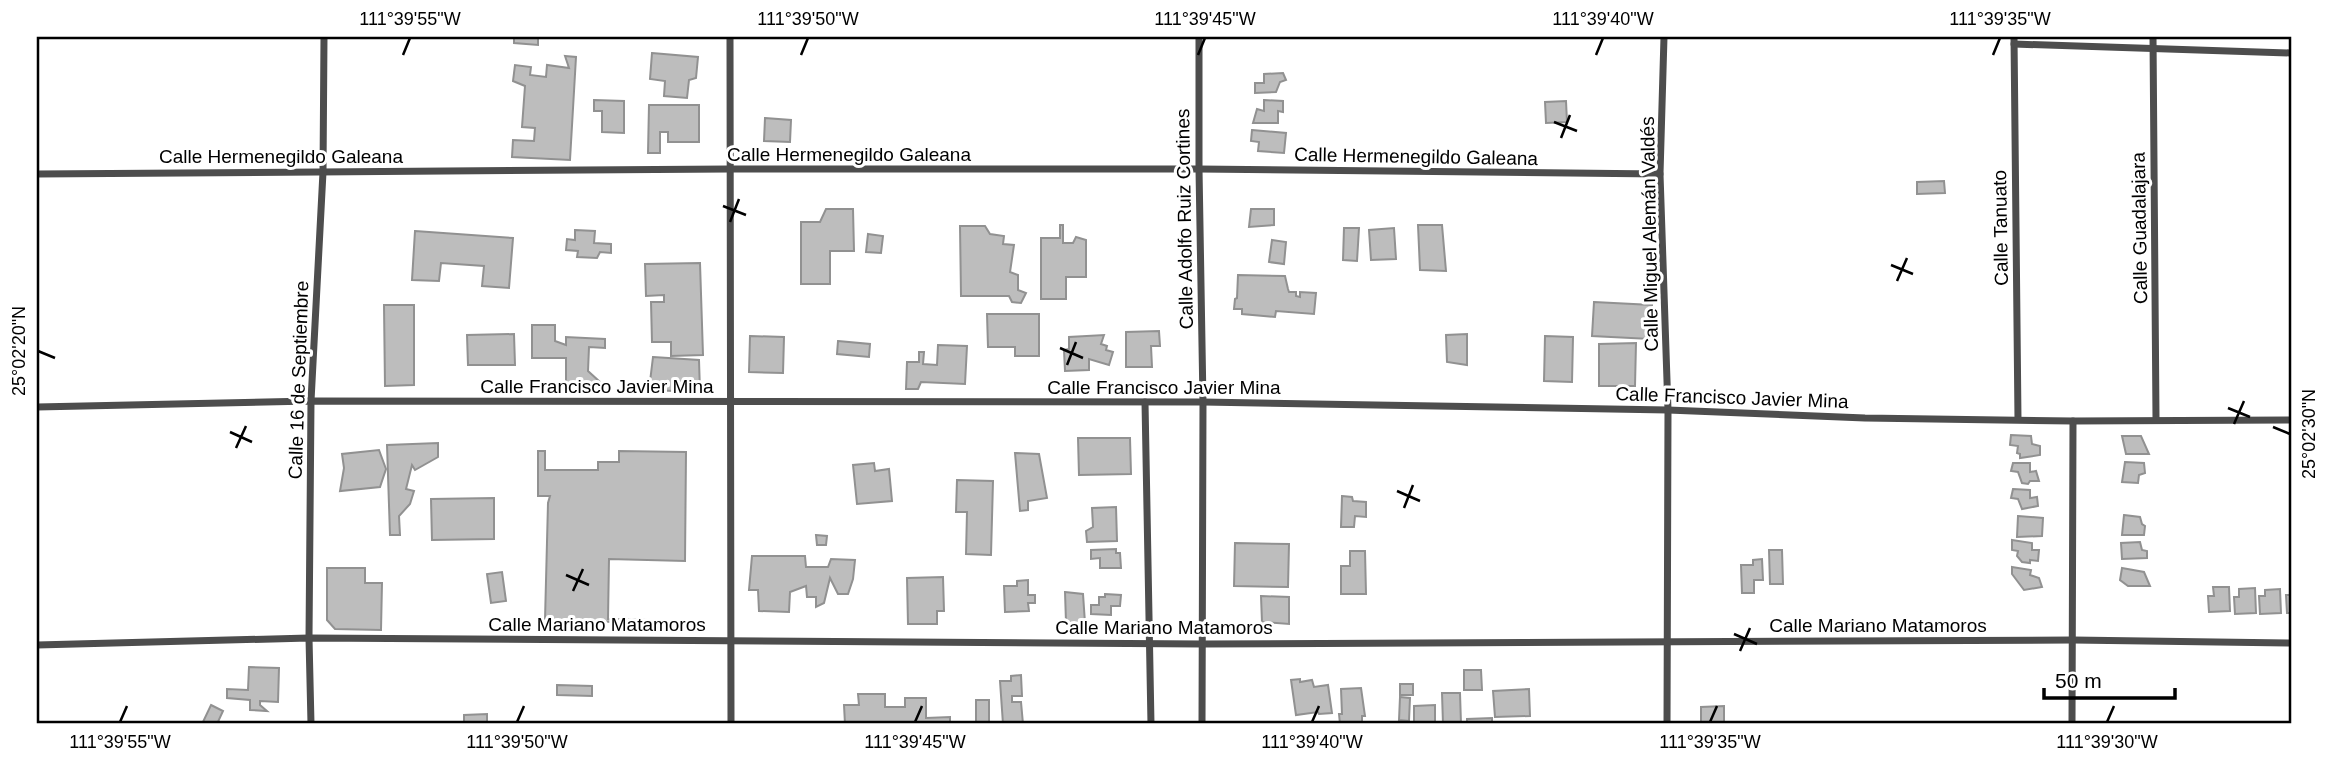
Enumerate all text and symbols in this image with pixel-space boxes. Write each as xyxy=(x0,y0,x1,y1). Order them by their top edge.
text: 111°39'55"W xyxy=(359,9,461,29)
text: 111°39'50"W xyxy=(757,9,859,29)
text: 111°39'45"W xyxy=(1154,9,1256,29)
text: 111°39'40"W xyxy=(1552,9,1654,29)
text: 111°39'35"W xyxy=(1949,9,2051,29)
street label: Calle Adolfo Ruiz Cortines xyxy=(1172,108,1197,330)
street label: Calle Miguel Alemán Valdés xyxy=(1637,116,1662,352)
street label: Calle Hermenegildo Galeana xyxy=(727,144,971,165)
street label: Calle Hermenegildo Galeana xyxy=(1294,144,1539,169)
street label: Calle Hermenegildo Galeana xyxy=(159,146,403,167)
street label: Calle Guadalajara xyxy=(2128,151,2151,304)
street label: Calle Tanuato xyxy=(1989,170,2012,286)
street label: Calle 16 de Septiembre xyxy=(285,280,312,480)
text: 25°02'20"N xyxy=(9,306,29,396)
street label: Calle Francisco Javier Mina xyxy=(480,376,714,397)
street label: Calle Francisco Javier Mina xyxy=(1047,377,1281,398)
street label: Calle Francisco Javier Mina xyxy=(1615,383,1849,412)
text: 25°02'30"N xyxy=(2299,389,2319,479)
street label: Calle Mariano Matamoros xyxy=(488,614,706,635)
street label: Calle Mariano Matamoros xyxy=(1769,615,1987,636)
street label: Calle Mariano Matamoros xyxy=(1055,617,1273,638)
scale bar xyxy=(2044,656,2176,700)
text: 50 m xyxy=(2055,669,2102,692)
text: 111°39'55"W xyxy=(69,732,171,752)
text: 111°39'50"W xyxy=(466,732,568,752)
text: 111°39'45"W xyxy=(864,732,966,752)
text: 111°39'40"W xyxy=(1261,732,1363,752)
text: 111°39'35"W xyxy=(1659,732,1761,752)
text: 111°39'30"W xyxy=(2056,732,2158,752)

